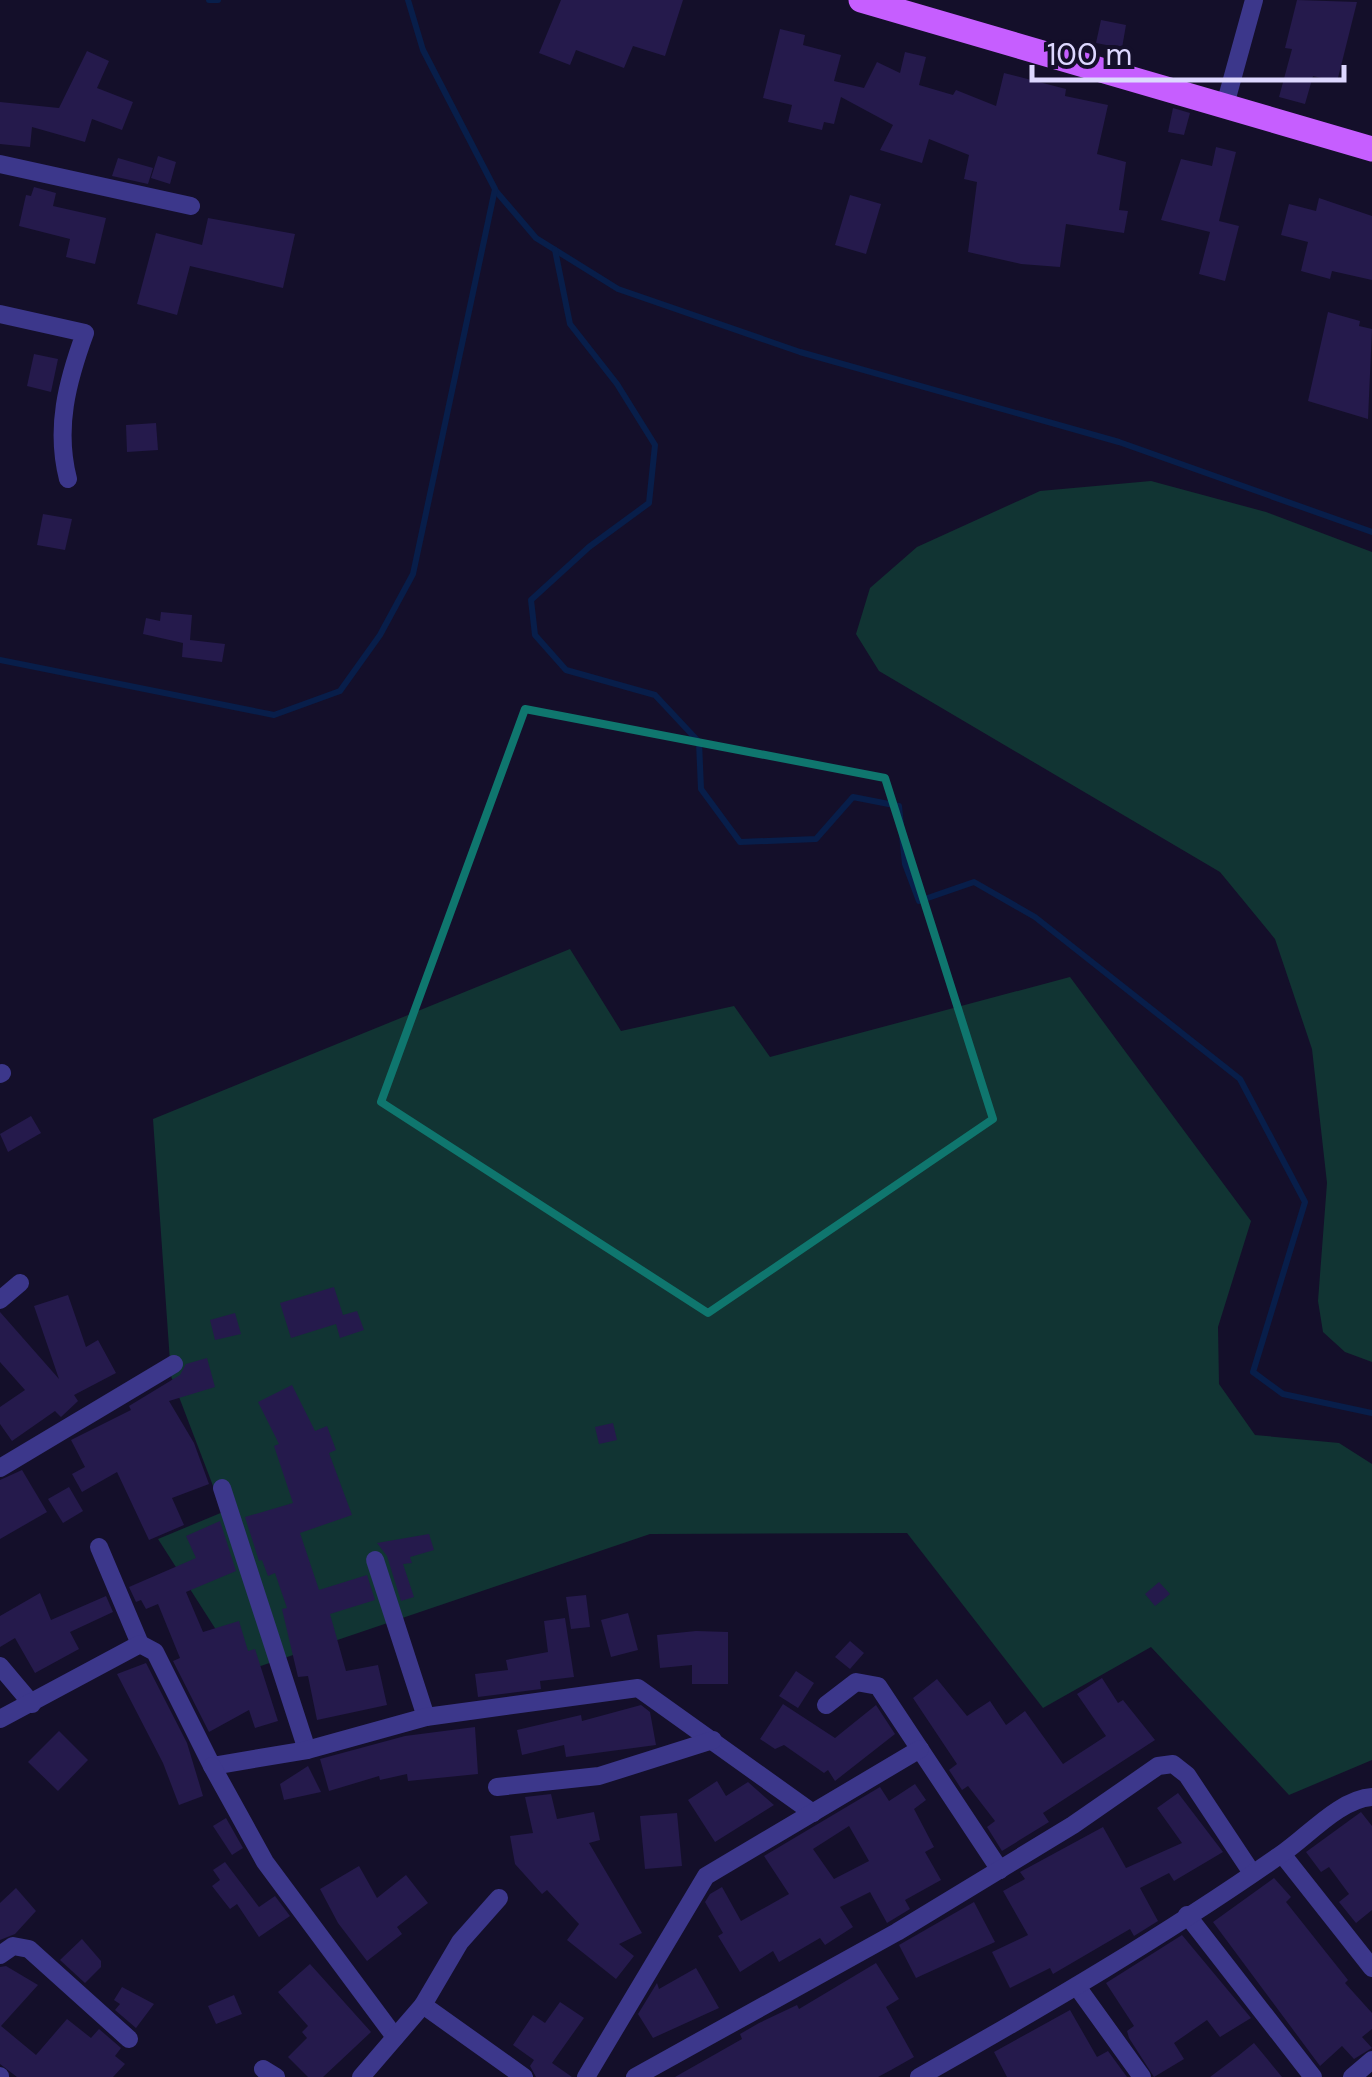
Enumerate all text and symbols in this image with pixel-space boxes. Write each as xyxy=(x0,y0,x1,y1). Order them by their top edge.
scale bar xyxy=(1032,20,1344,82)
text: 100 m xyxy=(1047,35,1132,74)

